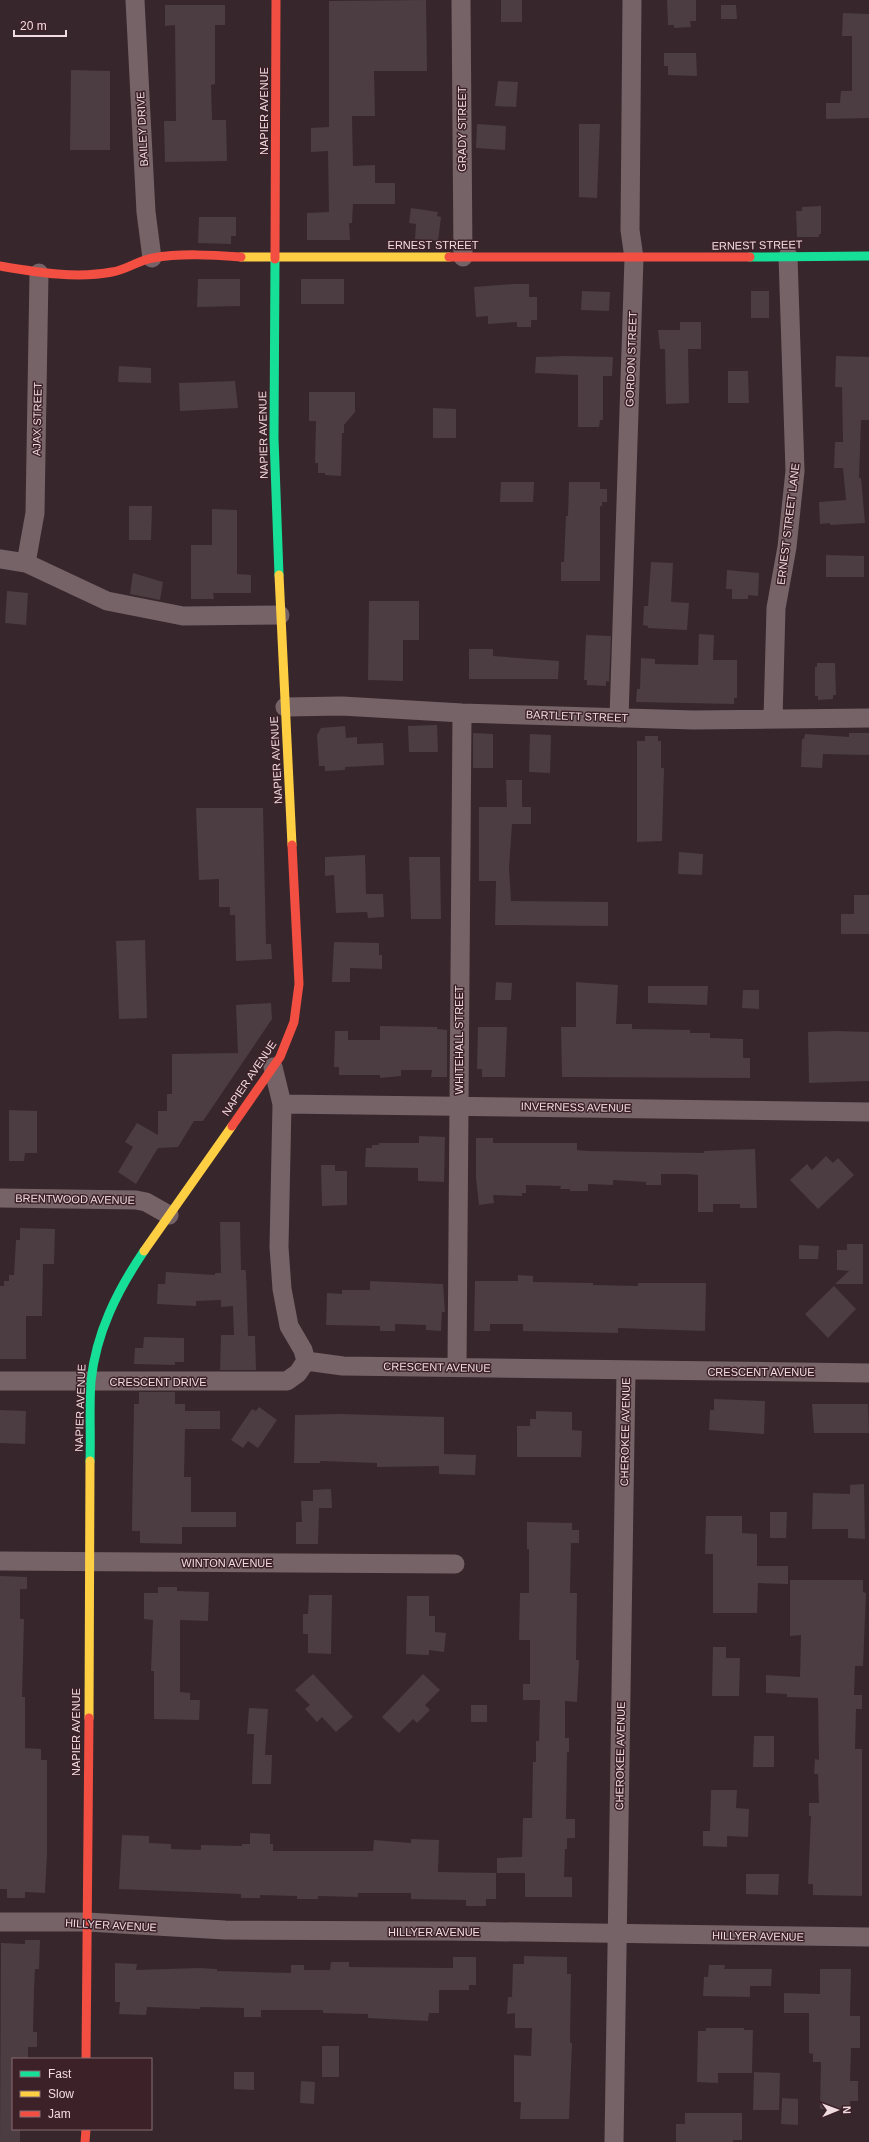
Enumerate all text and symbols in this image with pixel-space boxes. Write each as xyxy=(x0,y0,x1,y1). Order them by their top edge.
scale bar xyxy=(14,12,66,38)
text: 20 m xyxy=(20,19,47,33)
street label: NAPIER AVENUE xyxy=(258,67,270,155)
street label: GRADY STREET xyxy=(456,86,468,172)
street label: BAILEY DRIVE xyxy=(134,91,150,167)
street label: ERNEST STREET xyxy=(711,238,803,252)
street label: ERNEST STREET xyxy=(388,239,479,251)
street label: GORDON STREET xyxy=(623,311,639,407)
street label: AJAX STREET xyxy=(30,382,44,456)
street label: NAPIER AVENUE xyxy=(256,391,270,479)
street label: ERNEST STREET LANE xyxy=(775,462,801,586)
street label: BARTLETT STREET xyxy=(526,708,629,724)
street label: NAPIER AVENUE xyxy=(268,716,284,804)
street label: WHITEHALL STREET xyxy=(453,985,465,1095)
street label: NAPIER AVENUE xyxy=(219,1038,279,1118)
street label: INVERNESS AVENUE xyxy=(521,1100,631,1114)
street label: BRENTWOOD AVENUE xyxy=(15,1192,135,1206)
street label: CRESCENT AVENUE xyxy=(383,1360,491,1374)
street label: NAPIER AVENUE xyxy=(72,1364,88,1452)
street label: CRESCENT AVENUE xyxy=(707,1366,815,1378)
street label: CRESCENT DRIVE xyxy=(110,1376,206,1388)
street label: CHEROKEE AVENUE xyxy=(618,1378,632,1486)
street label: WINTON AVENUE xyxy=(181,1557,273,1569)
street label: NAPIER AVENUE xyxy=(70,1688,82,1776)
street label: CHEROKEE AVENUE xyxy=(613,1702,627,1810)
street label: HILLYER AVENUE xyxy=(65,1917,157,1933)
street label: HILLYER AVENUE xyxy=(388,1926,480,1938)
street label: HILLYER AVENUE xyxy=(712,1929,804,1943)
legend xyxy=(12,2058,152,2130)
text: Fast xyxy=(48,2067,72,2081)
text: Slow xyxy=(48,2087,74,2101)
north arrow xyxy=(817,2090,857,2130)
text: N xyxy=(841,2106,853,2114)
text: Jam xyxy=(48,2107,71,2121)

